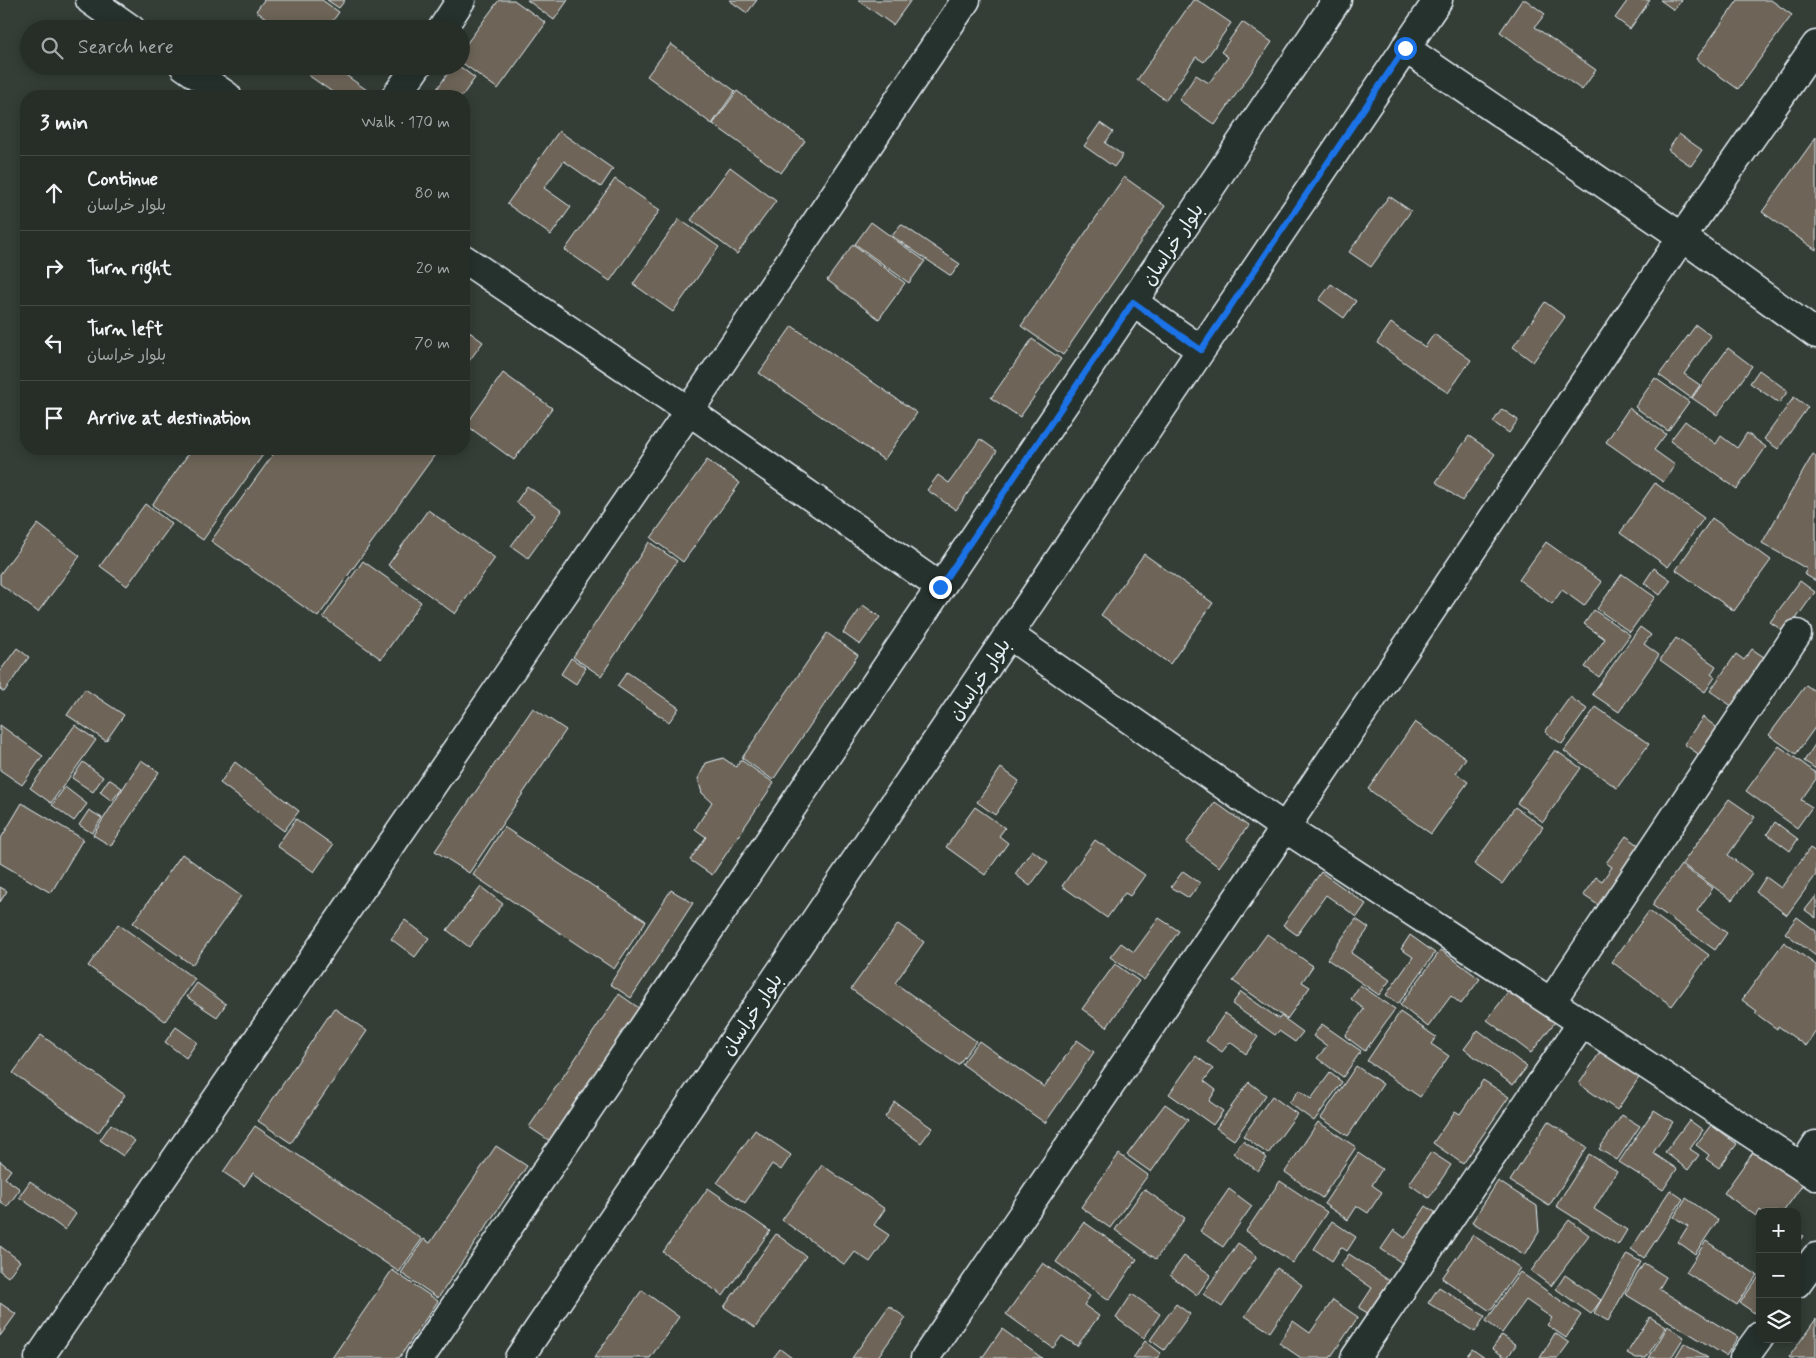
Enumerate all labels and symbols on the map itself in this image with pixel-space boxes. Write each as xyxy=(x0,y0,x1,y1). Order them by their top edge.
route start xyxy=(1394,37,1417,60)
street label: بلوار خراسان xyxy=(1137,199,1210,291)
route end xyxy=(929,576,952,599)
street label: بلوار خراسان xyxy=(944,634,1017,726)
street label: بلوار خراسان xyxy=(716,969,789,1061)

